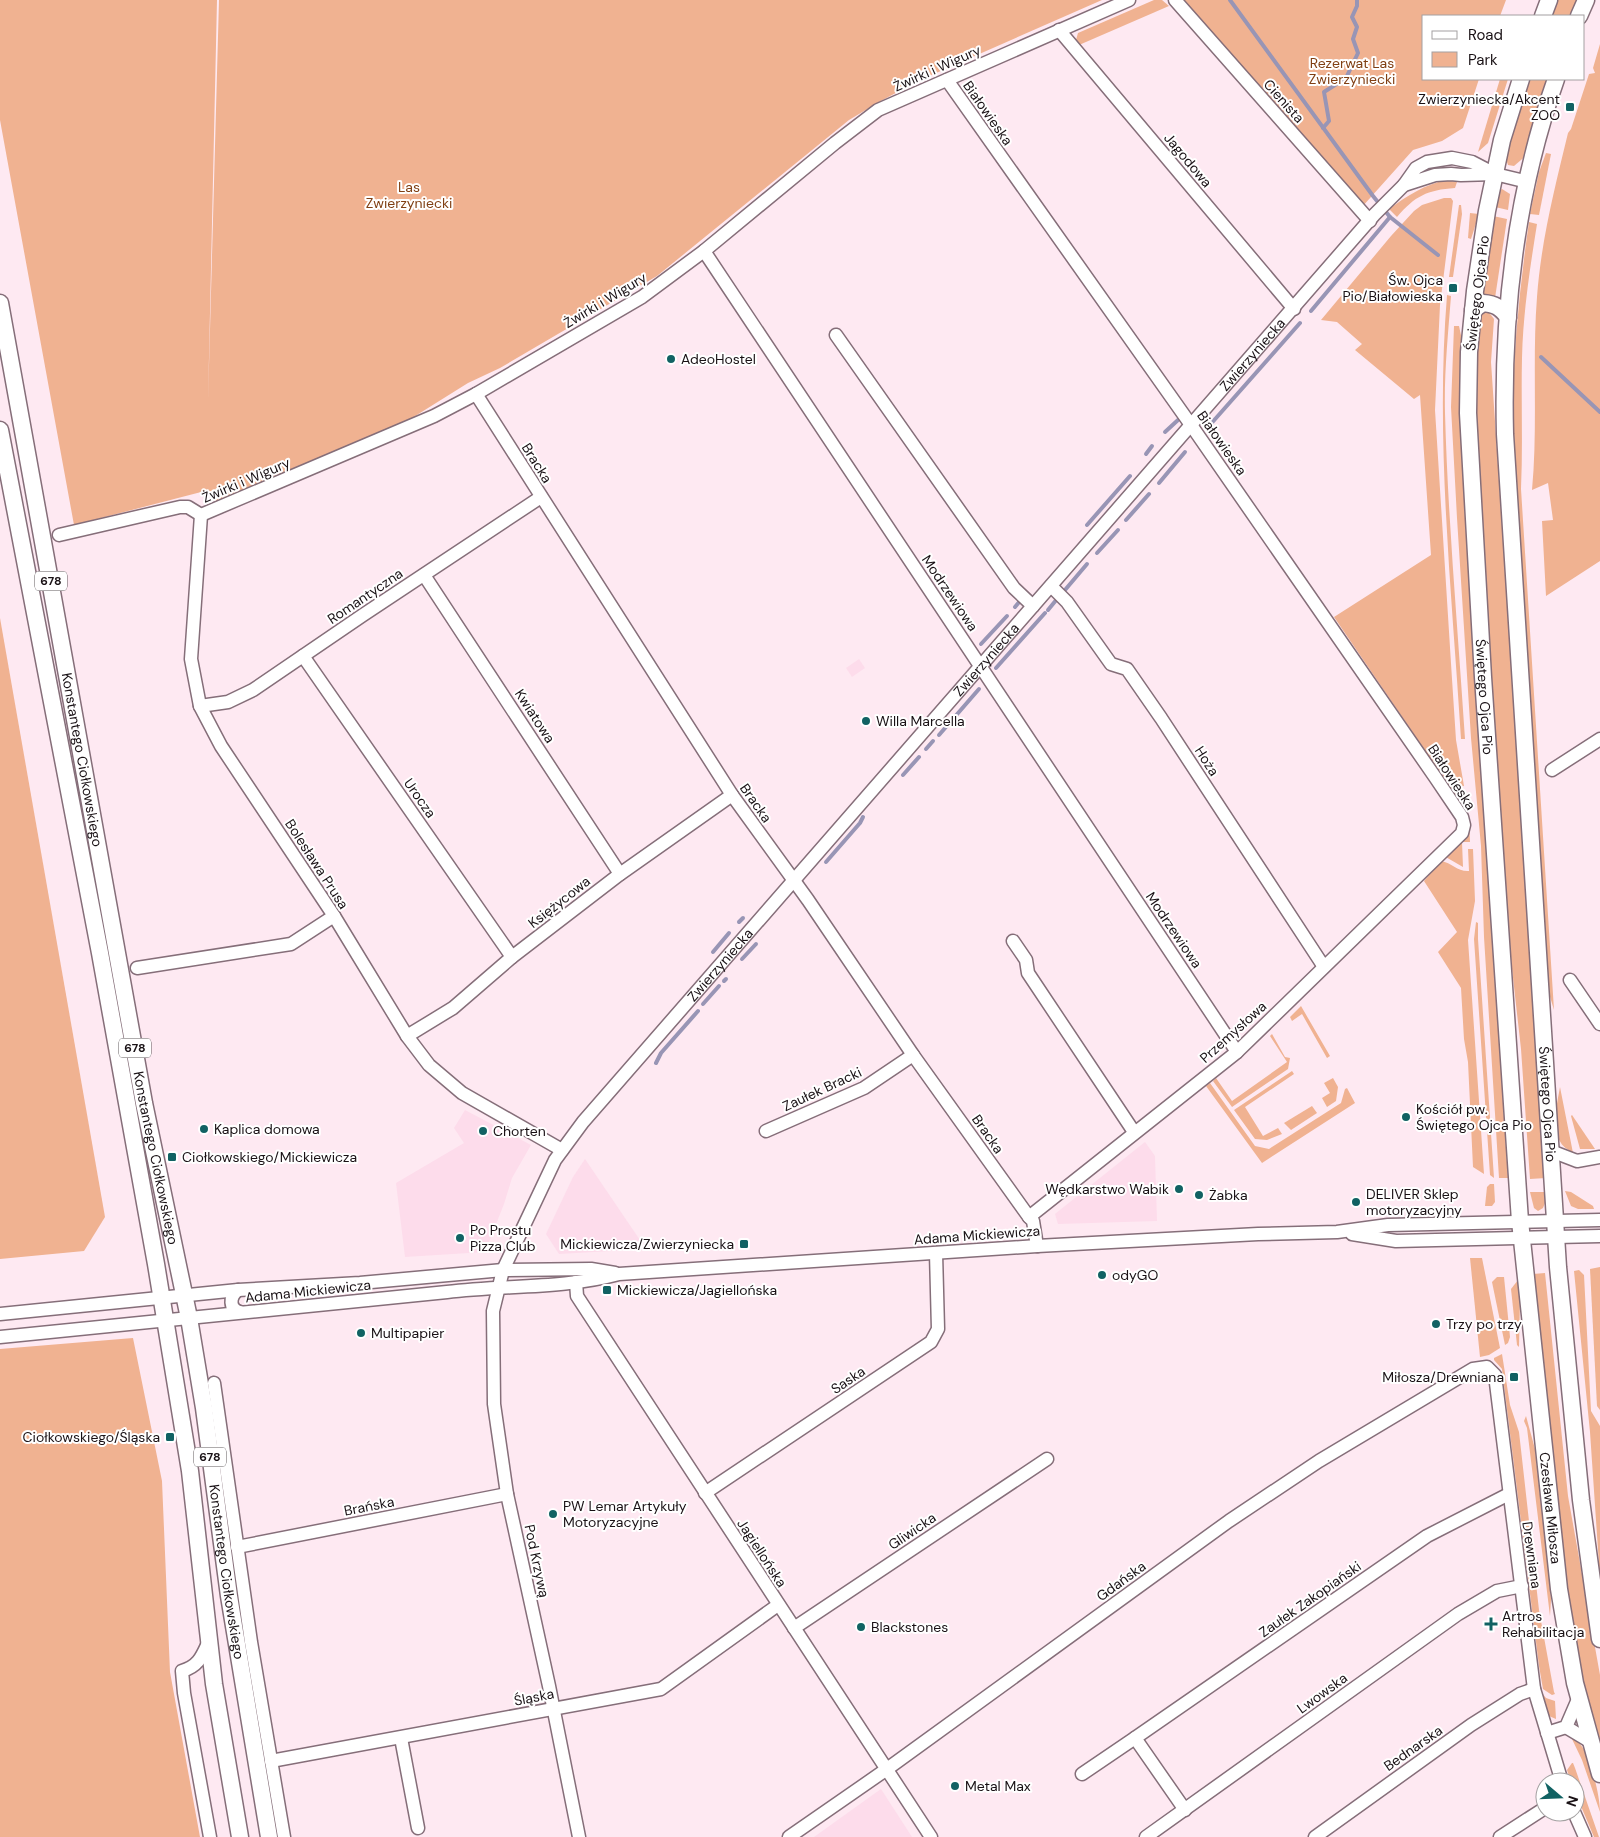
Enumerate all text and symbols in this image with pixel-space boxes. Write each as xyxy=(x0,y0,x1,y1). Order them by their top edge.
legend xyxy=(1422,15,1585,80)
text: Road xyxy=(1468,25,1503,45)
street label: Żwirki i Wigury xyxy=(891,41,984,95)
text: Park xyxy=(1468,50,1498,70)
park label: Rezerwat Las Zwierzyniecki xyxy=(1309,54,1395,88)
street label: Cienista xyxy=(1260,75,1308,127)
street label: Białowieska xyxy=(959,77,1017,149)
place label: Zwierzyniecka/Akcent ZOO xyxy=(1418,90,1560,124)
marker: Zwierzyniecka/Akcent ZOO xyxy=(1564,101,1576,113)
street label: Jagodowa xyxy=(1160,129,1216,191)
park label: Las Zwierzyniecki xyxy=(366,178,452,212)
street label: Świętego Ojca Pio xyxy=(1461,234,1493,352)
street label: Żwirki i Wigury xyxy=(560,268,650,332)
place label: Św. Ojca Pio/Białowieska xyxy=(1342,271,1443,305)
marker: Św. Ojca Pio/Białowieska xyxy=(1447,282,1459,294)
street label: Zwierzyniecka xyxy=(1216,314,1289,395)
place label: AdeoHostel xyxy=(681,350,756,368)
marker: AdeoHostel xyxy=(665,353,677,365)
street label: Białowieska xyxy=(1193,407,1251,479)
street label: Bracka xyxy=(518,440,556,486)
street label: Żwirki i Wigury xyxy=(199,453,293,507)
street label: Modrzewiowa xyxy=(918,551,982,635)
street label: Romantyczna xyxy=(324,564,406,628)
road number: 678 xyxy=(35,572,67,590)
street label: Zwierzyniecka xyxy=(950,619,1023,700)
street label: Świętego Ojca Pio xyxy=(1472,638,1497,755)
street label: Konstantego Ciołkowskiego xyxy=(58,671,107,848)
street label: Kwiatowa xyxy=(511,686,559,746)
place label: Willa Marcella xyxy=(876,712,965,730)
marker: Willa Marcella xyxy=(860,715,872,727)
street label: Białowieska xyxy=(1424,741,1480,813)
street label: Hoża xyxy=(1191,743,1223,779)
street label: Urocza xyxy=(400,775,440,821)
street label: Bracka xyxy=(736,780,776,826)
street label: Bolesława Prusa xyxy=(281,816,353,912)
street label: Księżycowa xyxy=(524,872,594,932)
street label: Modrzewiowa xyxy=(1142,888,1206,972)
street label: Zwierzyniecka xyxy=(683,925,757,1005)
street label: Przemysłowa xyxy=(1196,997,1270,1067)
road number: 678 xyxy=(119,1038,151,1058)
street label: Świętego Ojca Pio xyxy=(1535,1046,1560,1163)
street label: Zaułek Bracki xyxy=(780,1063,864,1115)
street label: Konstantego Ciołkowskiego xyxy=(129,1070,182,1246)
place label: Kościół pw. Świętego Ojca Pio xyxy=(1416,1100,1532,1134)
street label: Bracka xyxy=(968,1111,1008,1157)
marker: Kościół pw. Świętego Ojca Pio xyxy=(1400,1111,1412,1123)
place label: Kaplica domowa xyxy=(214,1120,320,1138)
place label: Chorten xyxy=(493,1122,546,1140)
marker: Kaplica domowa xyxy=(198,1123,210,1135)
marker: Chorten xyxy=(477,1125,489,1137)
place label: Ciołkowskiego/Mickiewicza xyxy=(182,1148,357,1166)
marker: Ciołkowskiego/Mickiewicza xyxy=(166,1151,178,1163)
place label: Wędkarstwo Wabik xyxy=(1045,1180,1169,1198)
marker: Wędkarstwo Wabik xyxy=(1173,1183,1185,1195)
place label: DELIVER Sklep motoryzacyjny xyxy=(1366,1185,1462,1219)
place label: Żabka xyxy=(1209,1186,1248,1204)
marker: Żabka xyxy=(1193,1189,1205,1201)
marker: DELIVER Sklep motoryzacyjny xyxy=(1350,1196,1362,1208)
place label: Po Prostu Pizza Club xyxy=(470,1221,536,1255)
street label: Adama Mickiewicza xyxy=(913,1222,1041,1248)
marker: Po Prostu Pizza Club xyxy=(454,1232,466,1244)
place label: Mickiewicza/Zwierzyniecka xyxy=(560,1235,734,1253)
marker: Mickiewicza/Zwierzyniecka xyxy=(738,1238,750,1250)
place label: odyGO xyxy=(1112,1266,1158,1284)
marker: odyGO xyxy=(1096,1269,1108,1281)
street label: Adama Mickiewicza xyxy=(244,1275,372,1307)
place label: Mickiewicza/Jagiellońska xyxy=(617,1281,777,1299)
marker: Mickiewicza/Jagiellońska xyxy=(601,1284,613,1296)
place label: Trzy po trzy xyxy=(1446,1315,1522,1333)
marker: Trzy po trzy xyxy=(1430,1318,1442,1330)
place label: Multipapier xyxy=(371,1324,444,1342)
marker: Multipapier xyxy=(355,1327,367,1339)
street label: Saska xyxy=(827,1362,869,1398)
place label: Miłosza/Drewniana xyxy=(1382,1368,1504,1386)
marker: Miłosza/Drewniana xyxy=(1508,1371,1520,1383)
place label: Ciołkowskiego/Śląska xyxy=(22,1428,160,1446)
marker: Ciołkowskiego/Śląska xyxy=(164,1431,176,1443)
road number: 678 xyxy=(194,1448,226,1466)
street label: Czesława Miłosza xyxy=(1536,1451,1565,1565)
street label: Konstantego Ciołkowskiego xyxy=(205,1483,248,1660)
street label: Brańska xyxy=(342,1492,396,1520)
place label: PW Lemar Artykuły Motoryzacyjne xyxy=(563,1497,687,1531)
marker: PW Lemar Artykuły Motoryzacyjne xyxy=(547,1508,559,1520)
street label: Gliwicka xyxy=(885,1509,939,1553)
street label: Jagiellońska xyxy=(733,1515,791,1591)
street label: Drewniana xyxy=(1518,1520,1546,1590)
street label: Pod Krzywą xyxy=(520,1523,554,1599)
street label: Gdańska xyxy=(1093,1557,1149,1605)
street label: Zaułek Zakopiański xyxy=(1255,1557,1365,1641)
place label: Artros Rehabilitacja xyxy=(1502,1607,1584,1641)
marker: Artros Rehabilitacja xyxy=(1484,1617,1498,1631)
place label: Blackstones xyxy=(871,1618,948,1636)
marker: Blackstones xyxy=(855,1621,867,1633)
street label: Lwowska xyxy=(1293,1669,1351,1717)
street label: Śląska xyxy=(512,1684,556,1710)
street label: Bednarska xyxy=(1380,1721,1446,1775)
north arrow xyxy=(1535,1772,1585,1822)
place label: Metal Max xyxy=(965,1777,1031,1795)
marker: Metal Max xyxy=(949,1780,961,1792)
text: N xyxy=(1562,1793,1582,1809)

